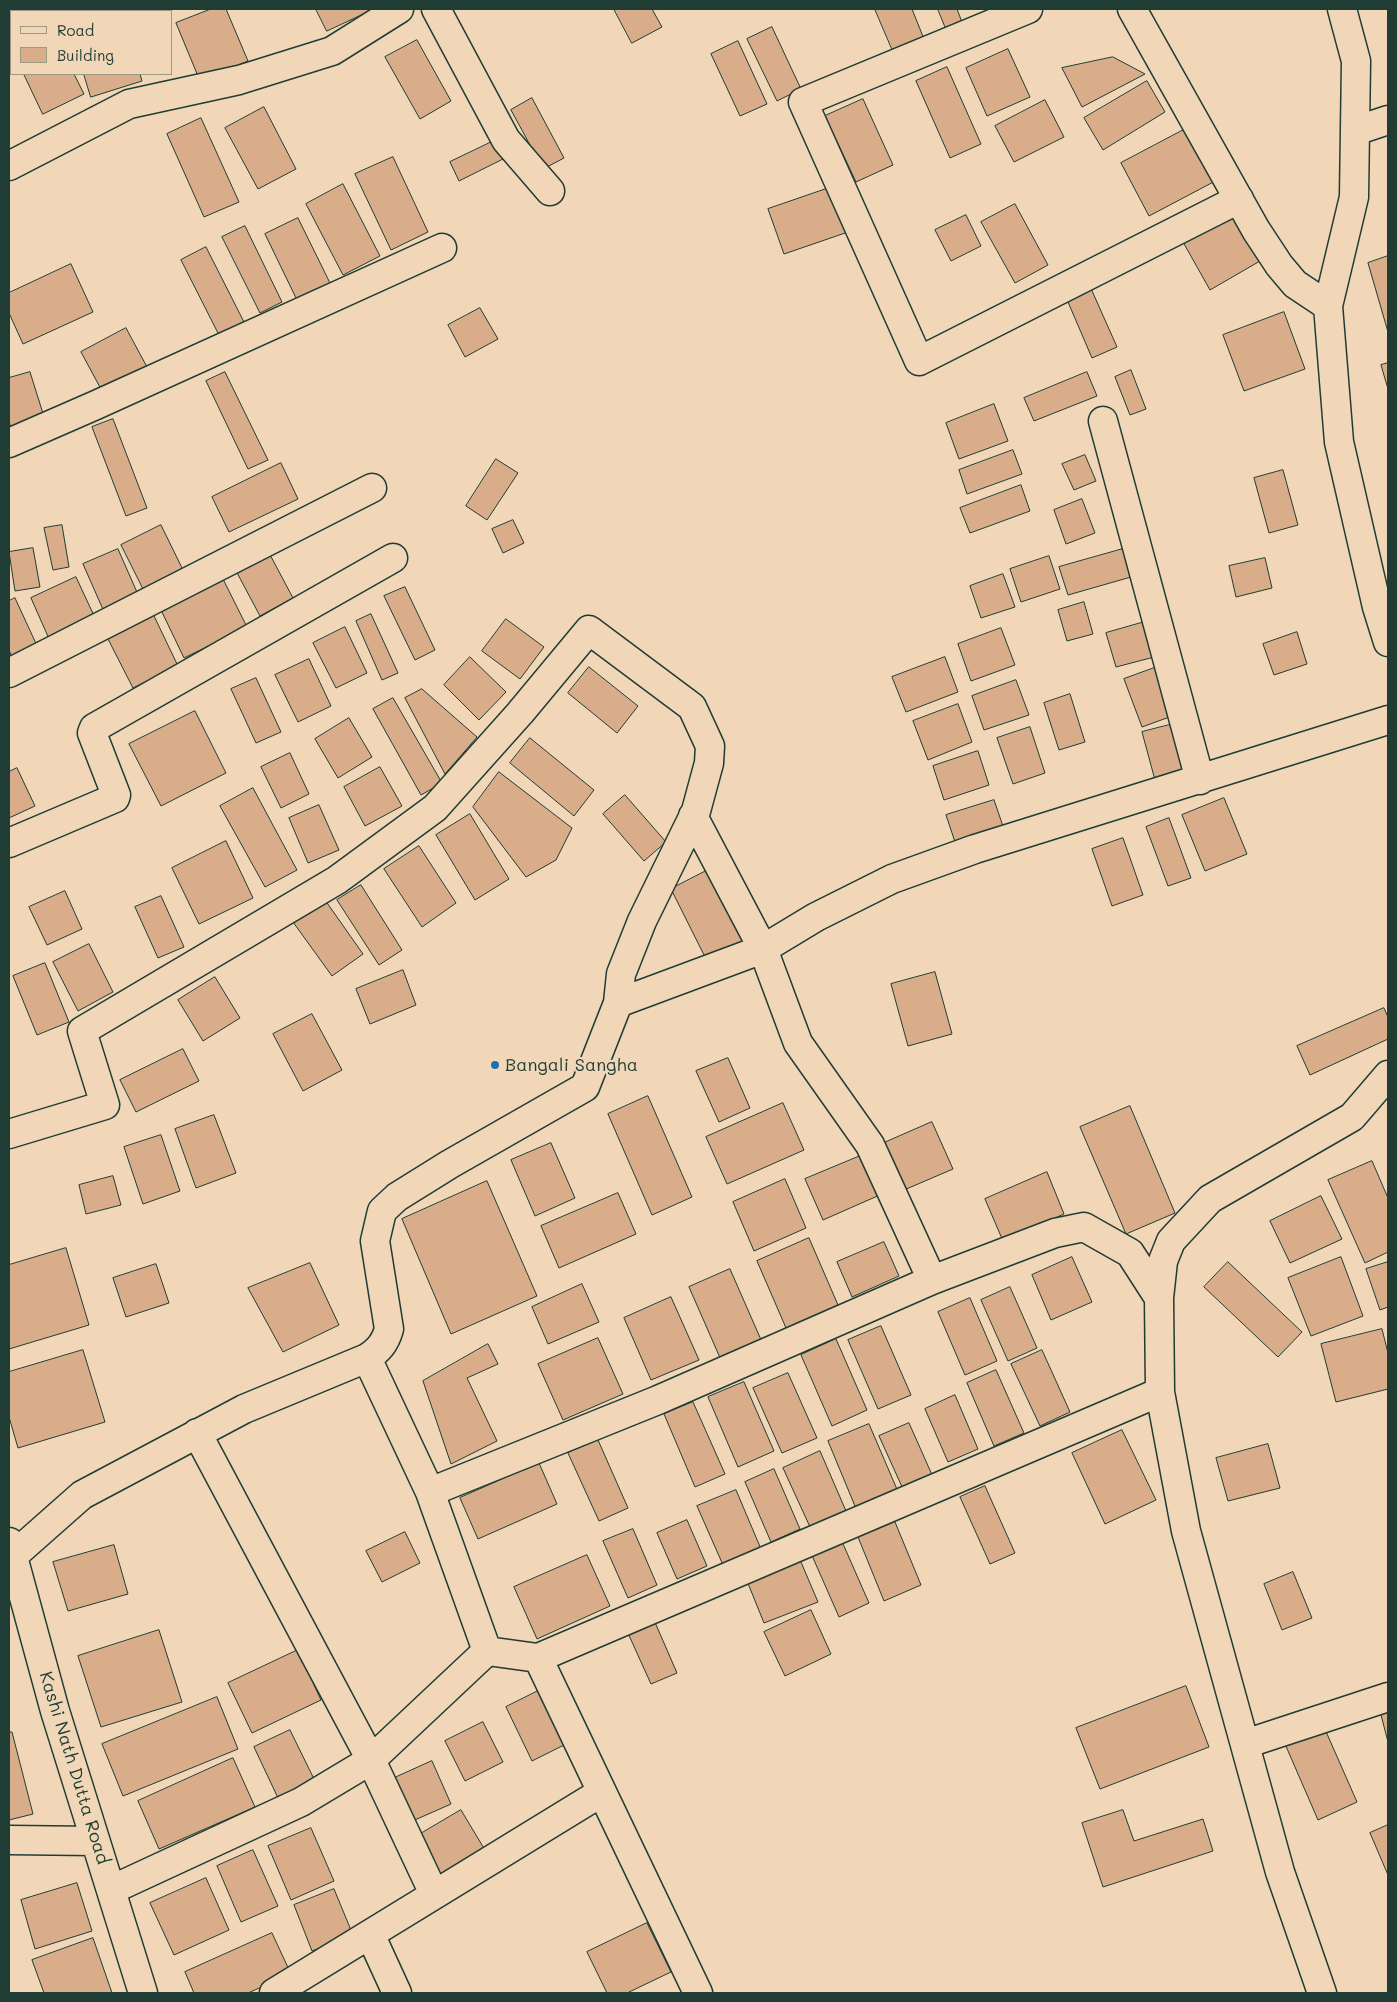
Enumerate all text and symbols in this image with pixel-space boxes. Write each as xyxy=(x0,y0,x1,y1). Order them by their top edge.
legend xyxy=(10,10,172,75)
text: Road xyxy=(57,20,94,40)
text: Building xyxy=(57,45,114,65)
place label: Bangali Sangha xyxy=(505,1054,638,1076)
marker: Bangali Sangha xyxy=(489,1059,501,1071)
street label: Kashi Nath Dutta Road xyxy=(34,1669,114,1867)

